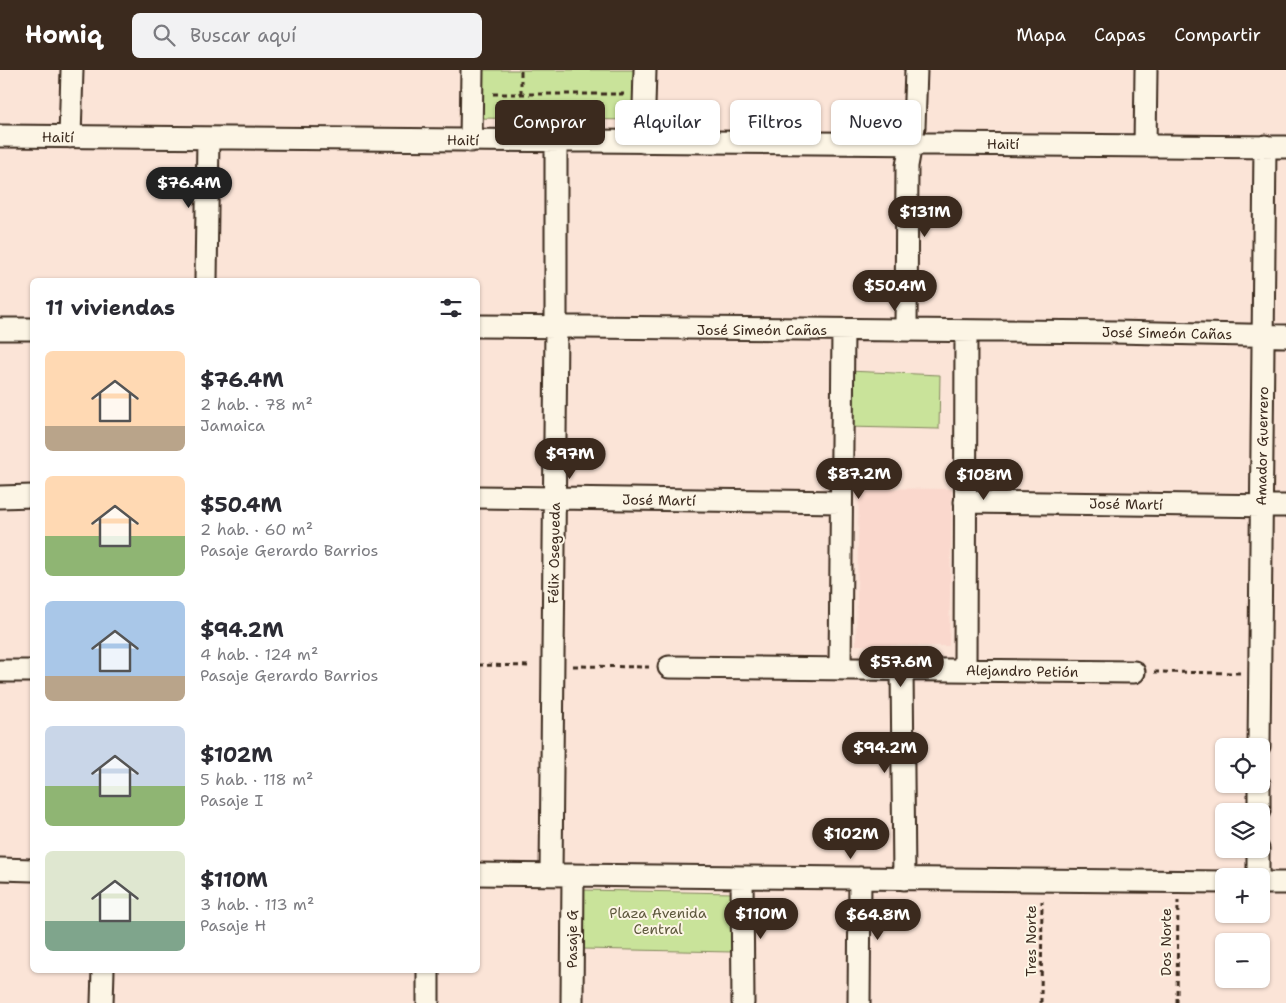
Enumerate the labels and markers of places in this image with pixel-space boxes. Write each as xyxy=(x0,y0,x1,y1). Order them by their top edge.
pin: $76.4M xyxy=(148,166,230,209)
pin: $131M xyxy=(890,196,960,238)
pin: $50.4M xyxy=(854,270,936,312)
pin: $97M xyxy=(540,438,600,480)
pin: $87.2M xyxy=(818,458,900,500)
pin: $108M xyxy=(949,458,1019,501)
pin: $57.6M xyxy=(860,646,942,688)
pin: $94.2M xyxy=(844,732,926,774)
pin: $102M xyxy=(816,818,886,860)
pin: $110M xyxy=(726,898,796,940)
pin: $64.8M xyxy=(837,898,919,941)

